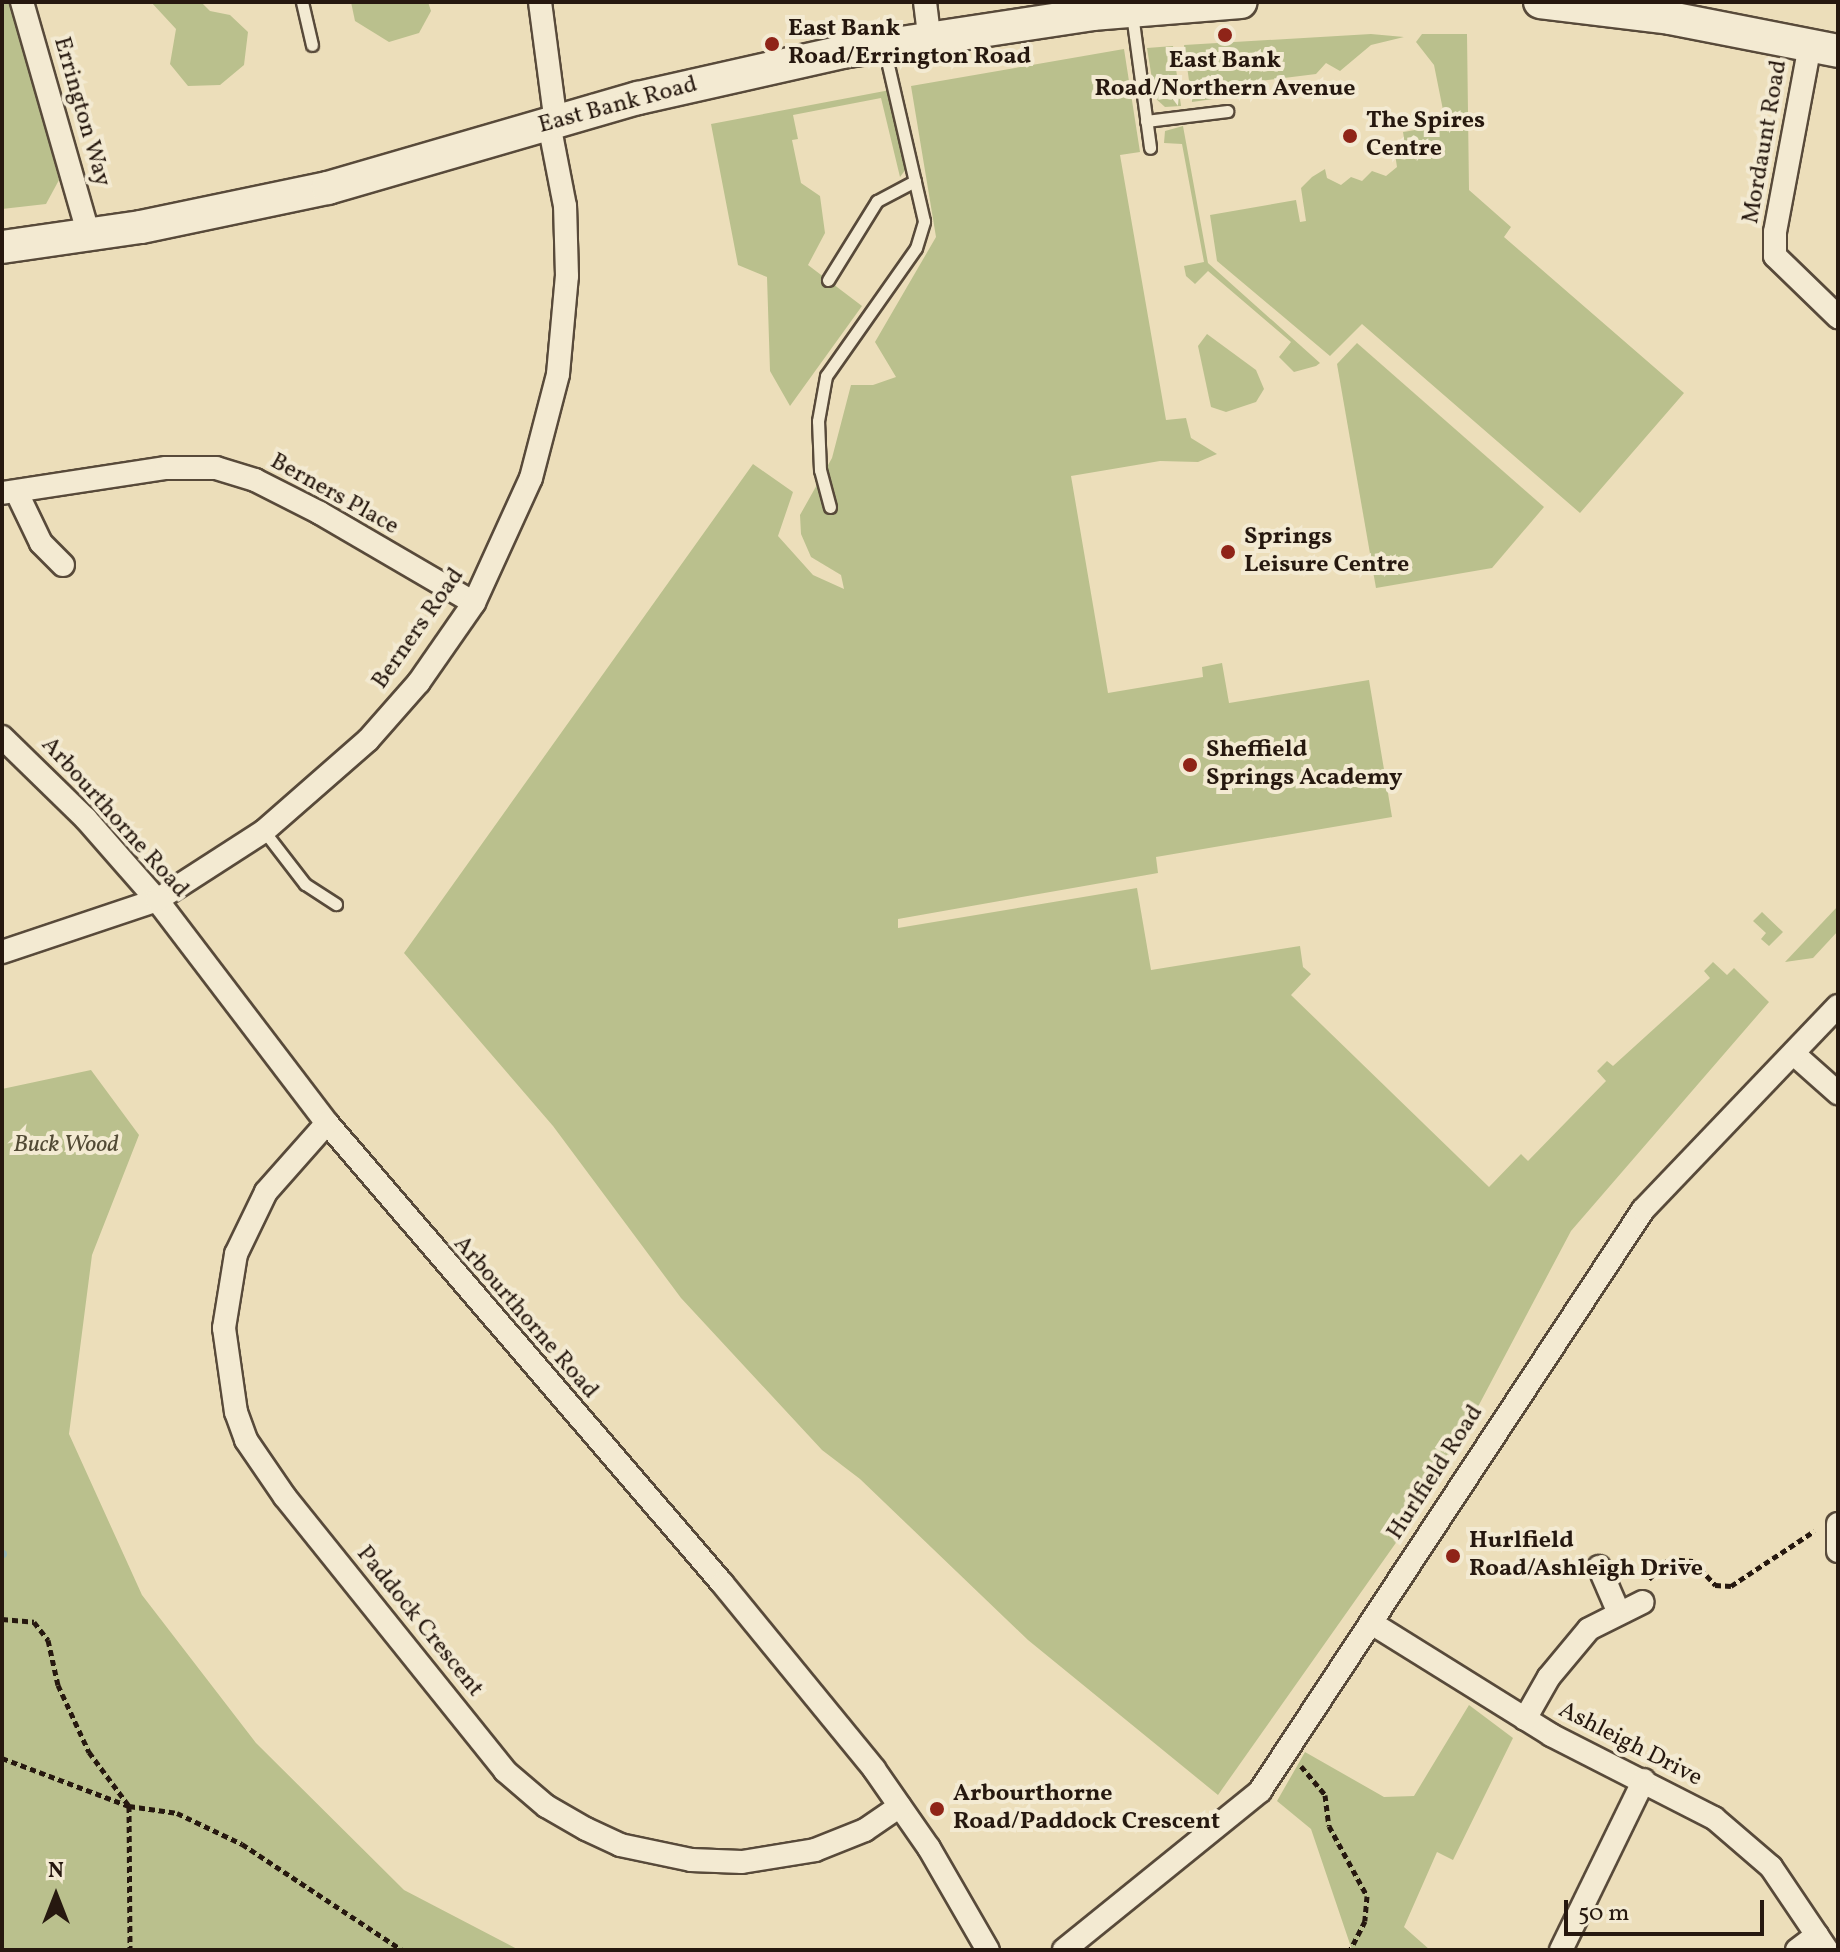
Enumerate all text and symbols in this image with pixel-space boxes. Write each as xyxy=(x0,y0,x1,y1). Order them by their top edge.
place label: East Bank Road/Errington Road xyxy=(788,16,1031,72)
marker: East Bank Road/Northern Avenue xyxy=(1216,26,1234,44)
street label: Errington Way xyxy=(46,34,116,190)
marker: East Bank Road/Errington Road xyxy=(763,35,781,53)
place label: East Bank Road/Northern Avenue xyxy=(1094,48,1356,104)
street label: Mordaunt Road xyxy=(1737,58,1795,226)
street label: East Bank Road xyxy=(535,71,701,141)
place label: The Spires Centre xyxy=(1366,108,1485,164)
marker: The Spires Centre xyxy=(1341,127,1359,145)
street label: Berners Place xyxy=(265,448,403,542)
place label: Springs Leisure Centre xyxy=(1244,524,1409,580)
marker: Springs Leisure Centre xyxy=(1219,543,1237,561)
street label: Berners Road xyxy=(367,563,471,695)
street label: Arbourthorne Road xyxy=(34,732,194,904)
place label: Sheffield Springs Academy xyxy=(1206,737,1402,793)
marker: Sheffield Springs Academy xyxy=(1181,756,1199,774)
park label: Buck Wood xyxy=(13,1132,119,1160)
street label: Arbourthorne Road xyxy=(446,1231,604,1405)
street label: Hurlfield Road xyxy=(1382,1400,1490,1546)
place label: Hurlfield Road/Ashleigh Drive xyxy=(1469,1528,1703,1584)
street label: Paddock Crescent xyxy=(349,1541,489,1703)
marker: Hurlfield Road/Ashleigh Drive xyxy=(1444,1547,1462,1565)
street label: Ashleigh Drive xyxy=(1553,1696,1707,1794)
place label: Arbourthorne Road/Paddock Crescent xyxy=(953,1781,1220,1837)
marker: Arbourthorne Road/Paddock Crescent xyxy=(928,1800,946,1818)
north arrow xyxy=(16,1856,96,1936)
text: N xyxy=(48,1856,64,1887)
scale bar xyxy=(1568,1884,1768,1934)
text: 50 m xyxy=(1578,1897,1630,1931)

